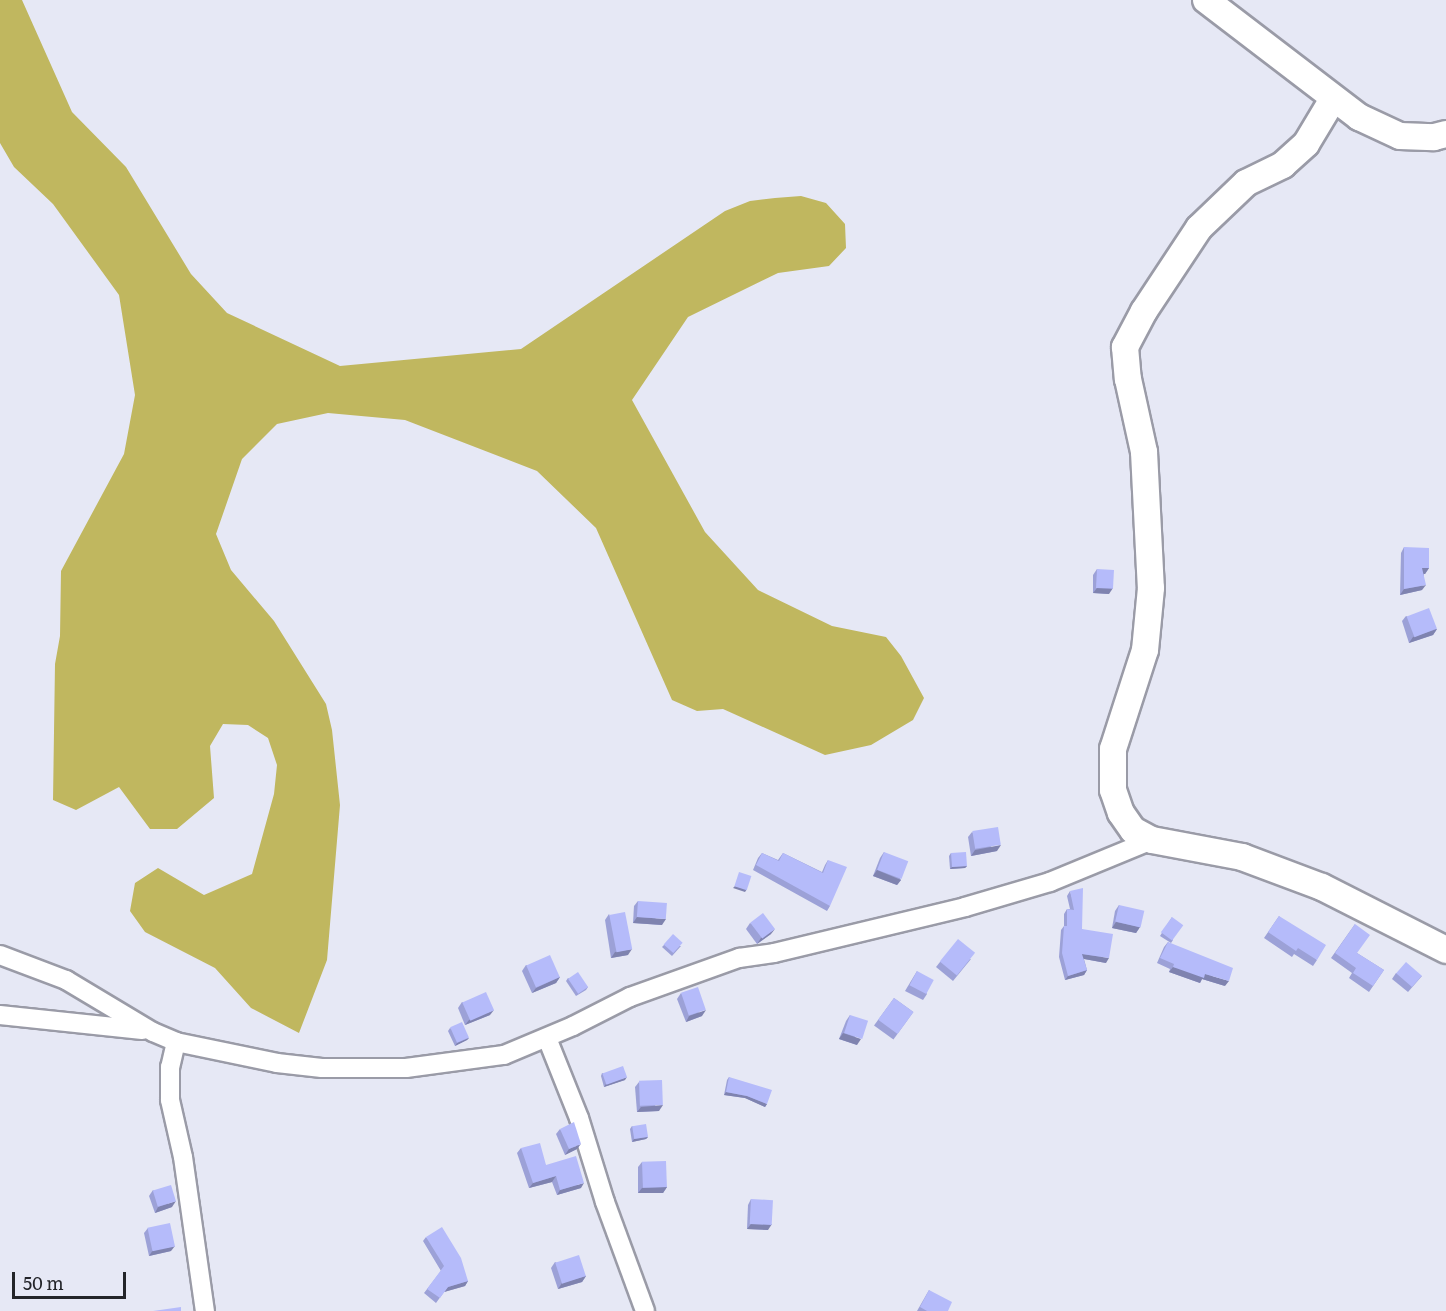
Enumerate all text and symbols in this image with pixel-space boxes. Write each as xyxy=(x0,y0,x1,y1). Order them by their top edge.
scale bar xyxy=(15,1260,129,1298)
text: 50 m xyxy=(23,1269,64,1296)

